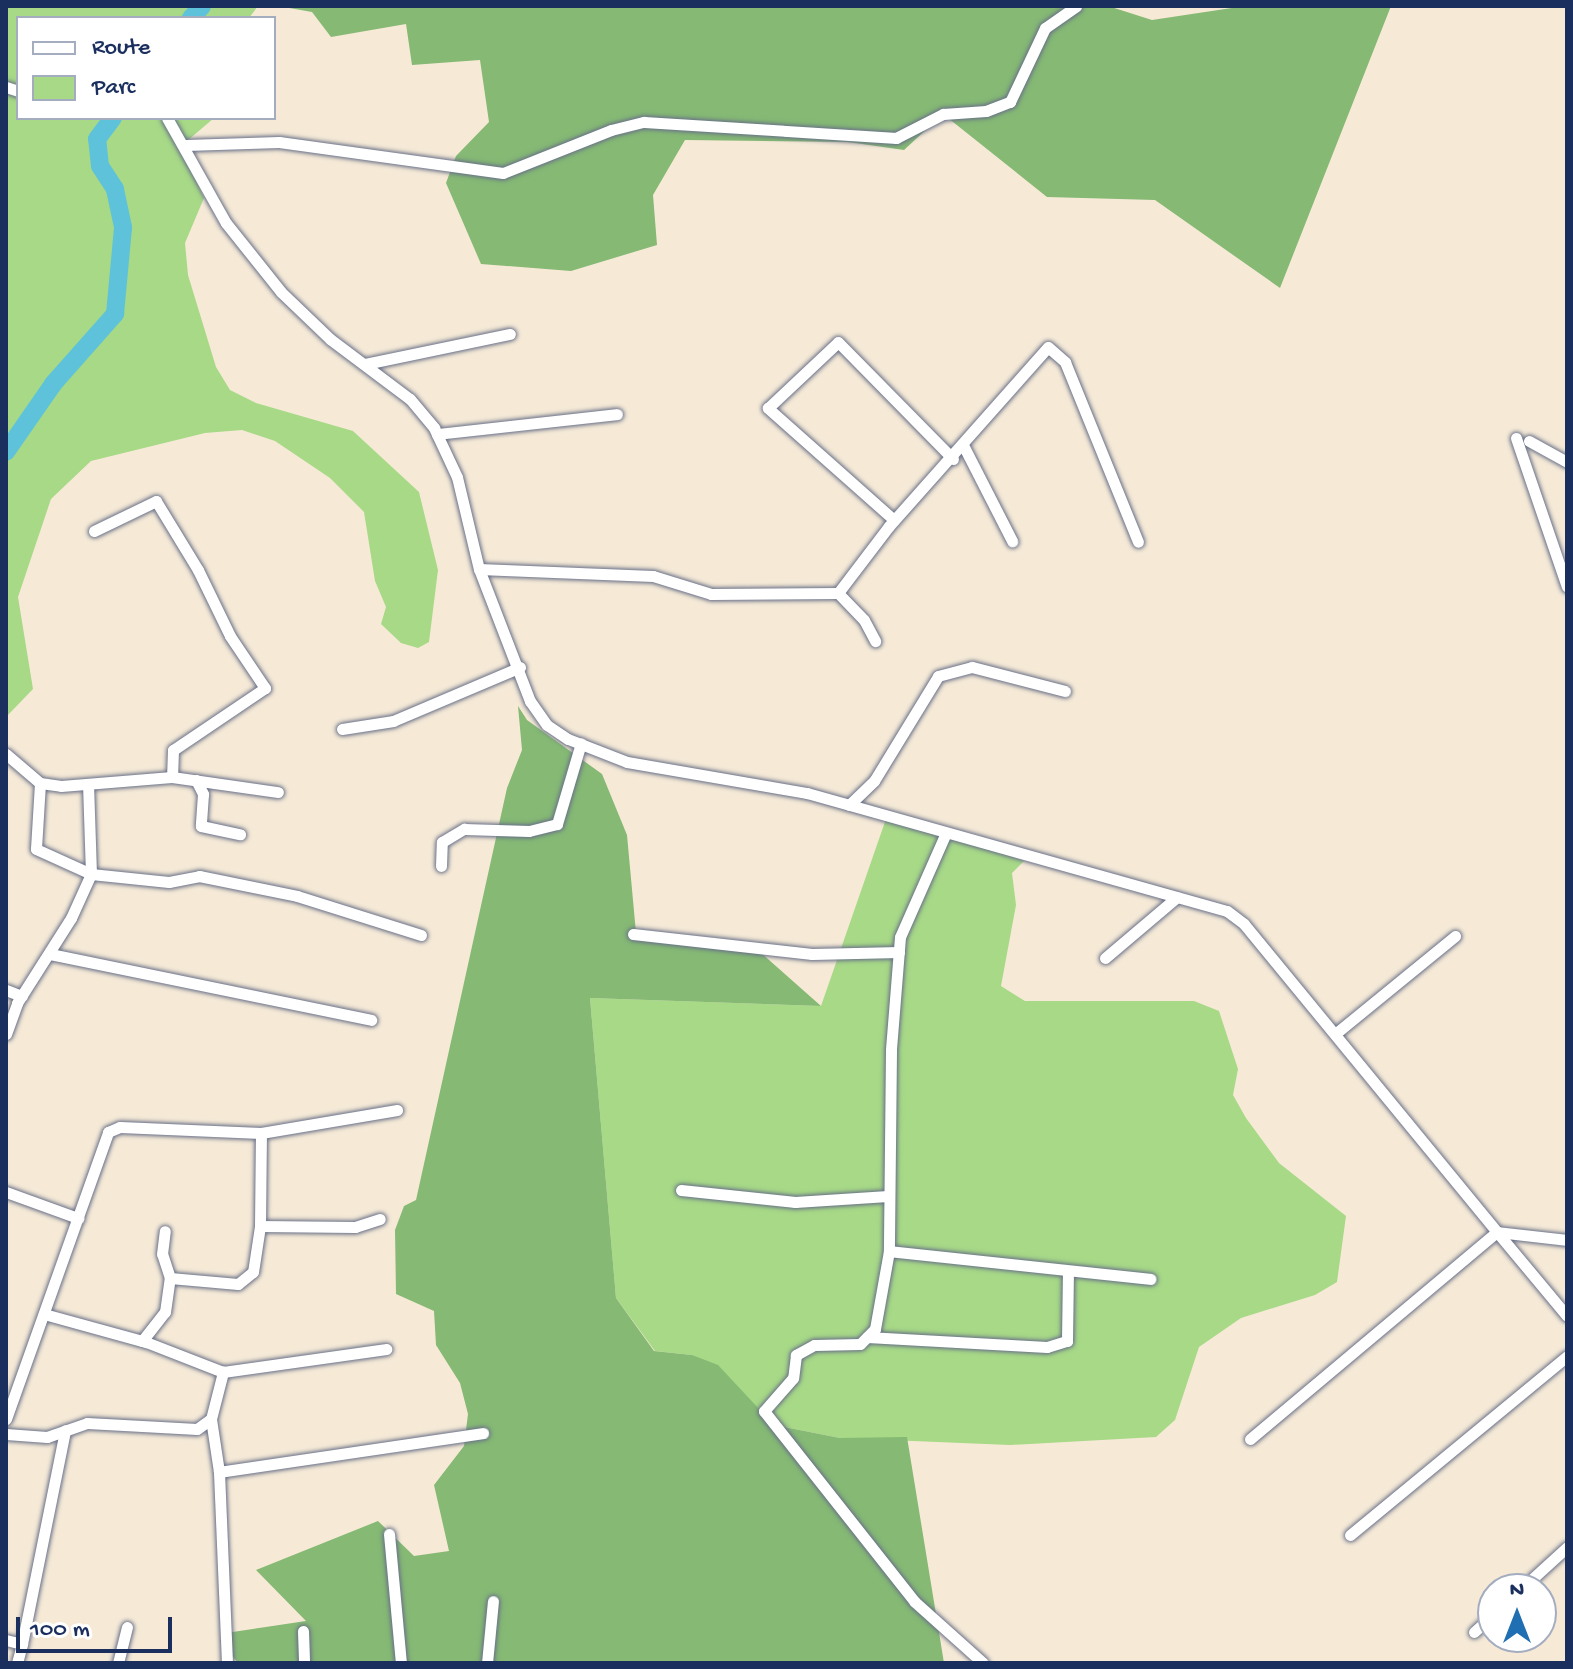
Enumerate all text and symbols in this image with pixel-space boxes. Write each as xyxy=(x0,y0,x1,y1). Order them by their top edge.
legend xyxy=(16,16,276,120)
text: Route xyxy=(92,34,150,63)
text: Parc xyxy=(92,74,135,103)
north arrow xyxy=(1477,1573,1557,1653)
text: N xyxy=(1510,1578,1524,1604)
scale bar xyxy=(20,1601,176,1651)
text: 100 m xyxy=(30,1616,90,1645)

